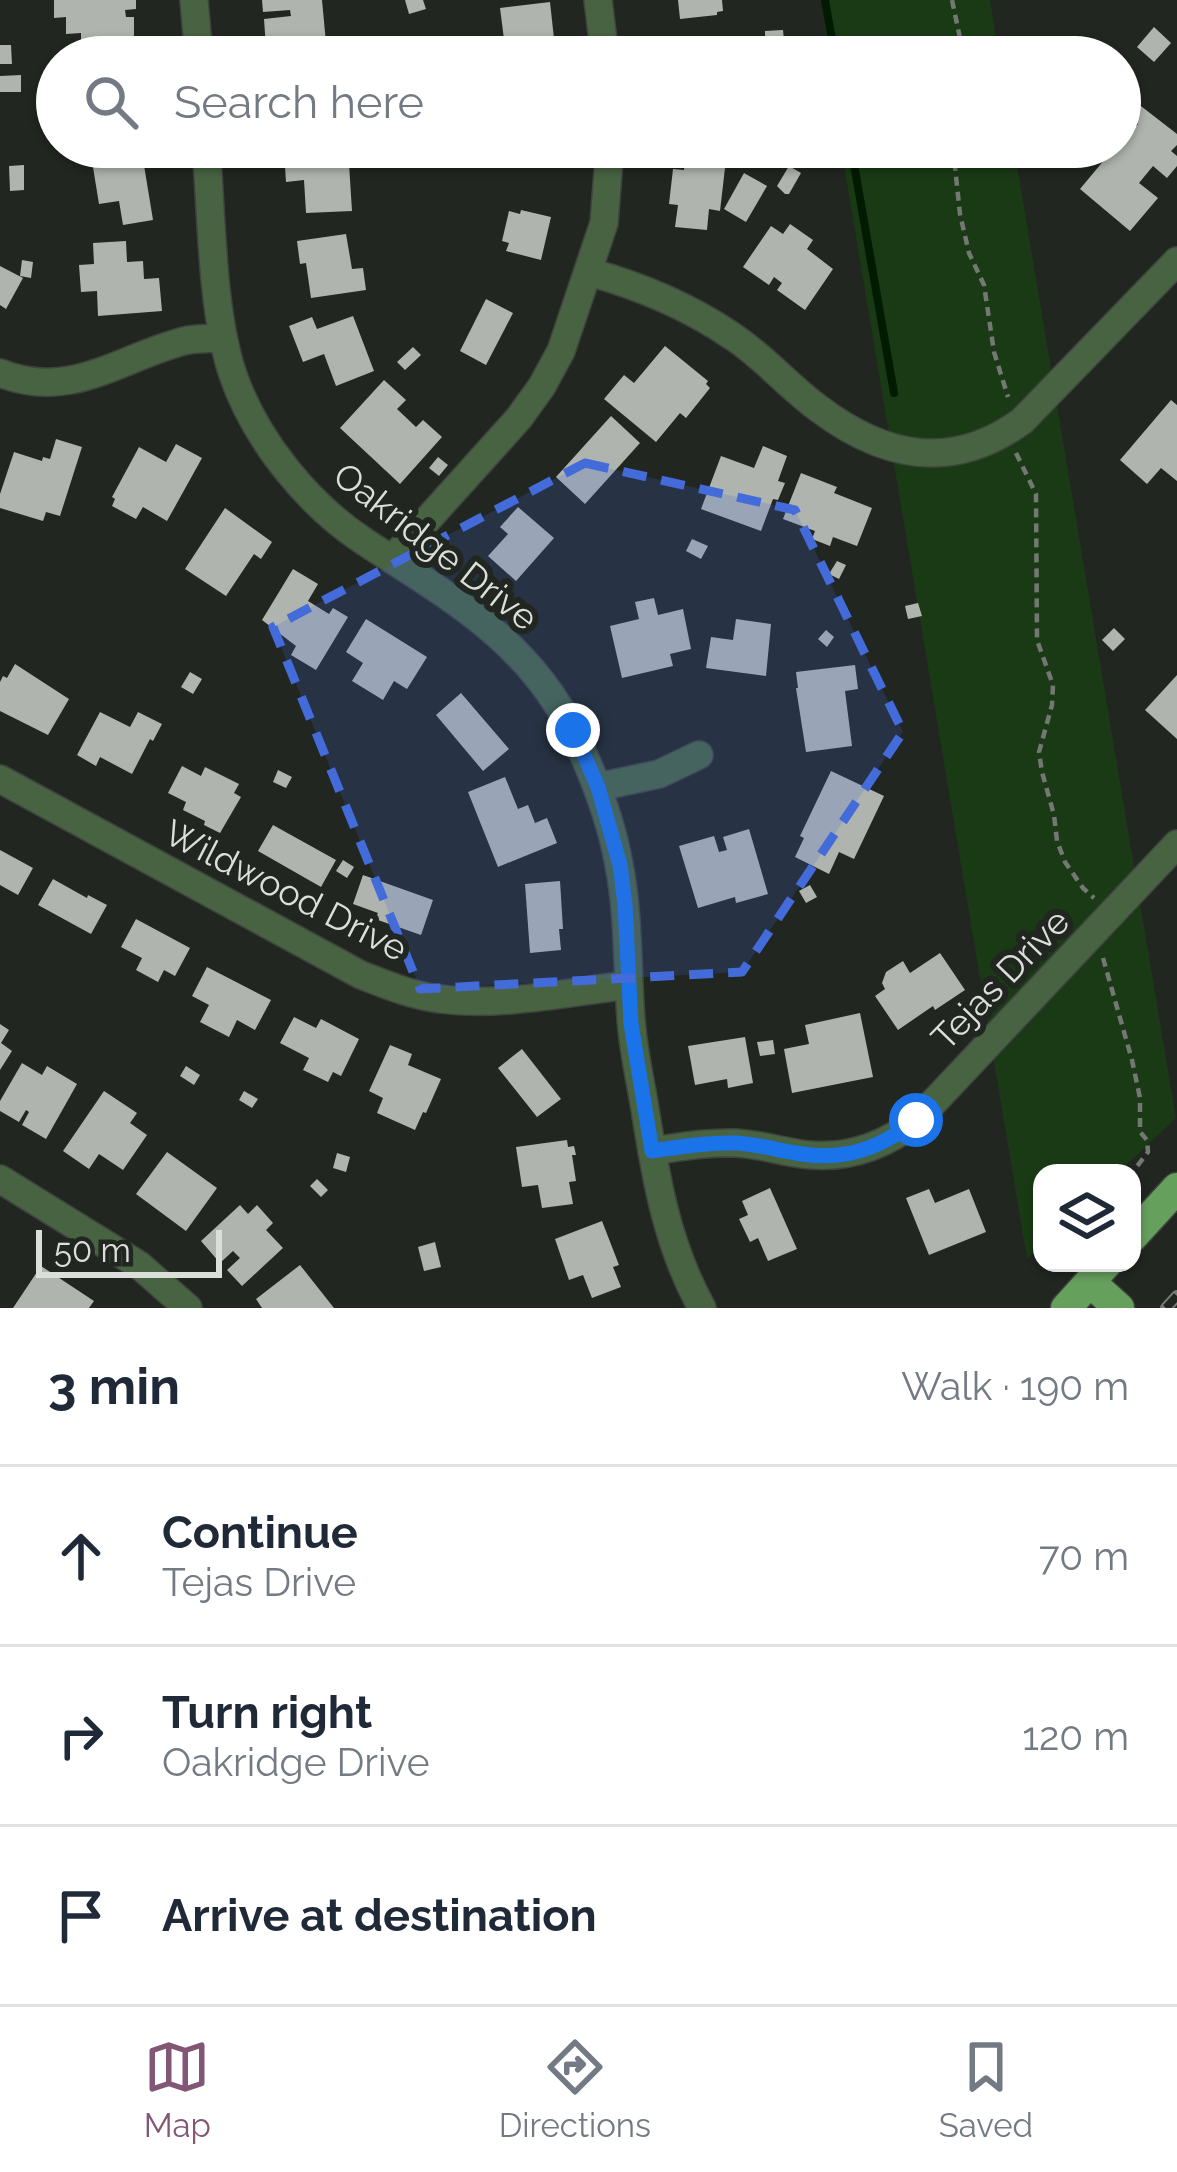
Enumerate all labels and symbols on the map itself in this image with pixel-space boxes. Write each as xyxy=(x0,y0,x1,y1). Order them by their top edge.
street label: Oakridge Drive xyxy=(326,453,546,639)
route end xyxy=(546,703,600,757)
street label: Wildwood Drive xyxy=(158,811,414,969)
street label: Tejas Drive xyxy=(923,900,1077,1058)
route start xyxy=(889,1093,943,1147)
scale bar xyxy=(36,1224,222,1277)

